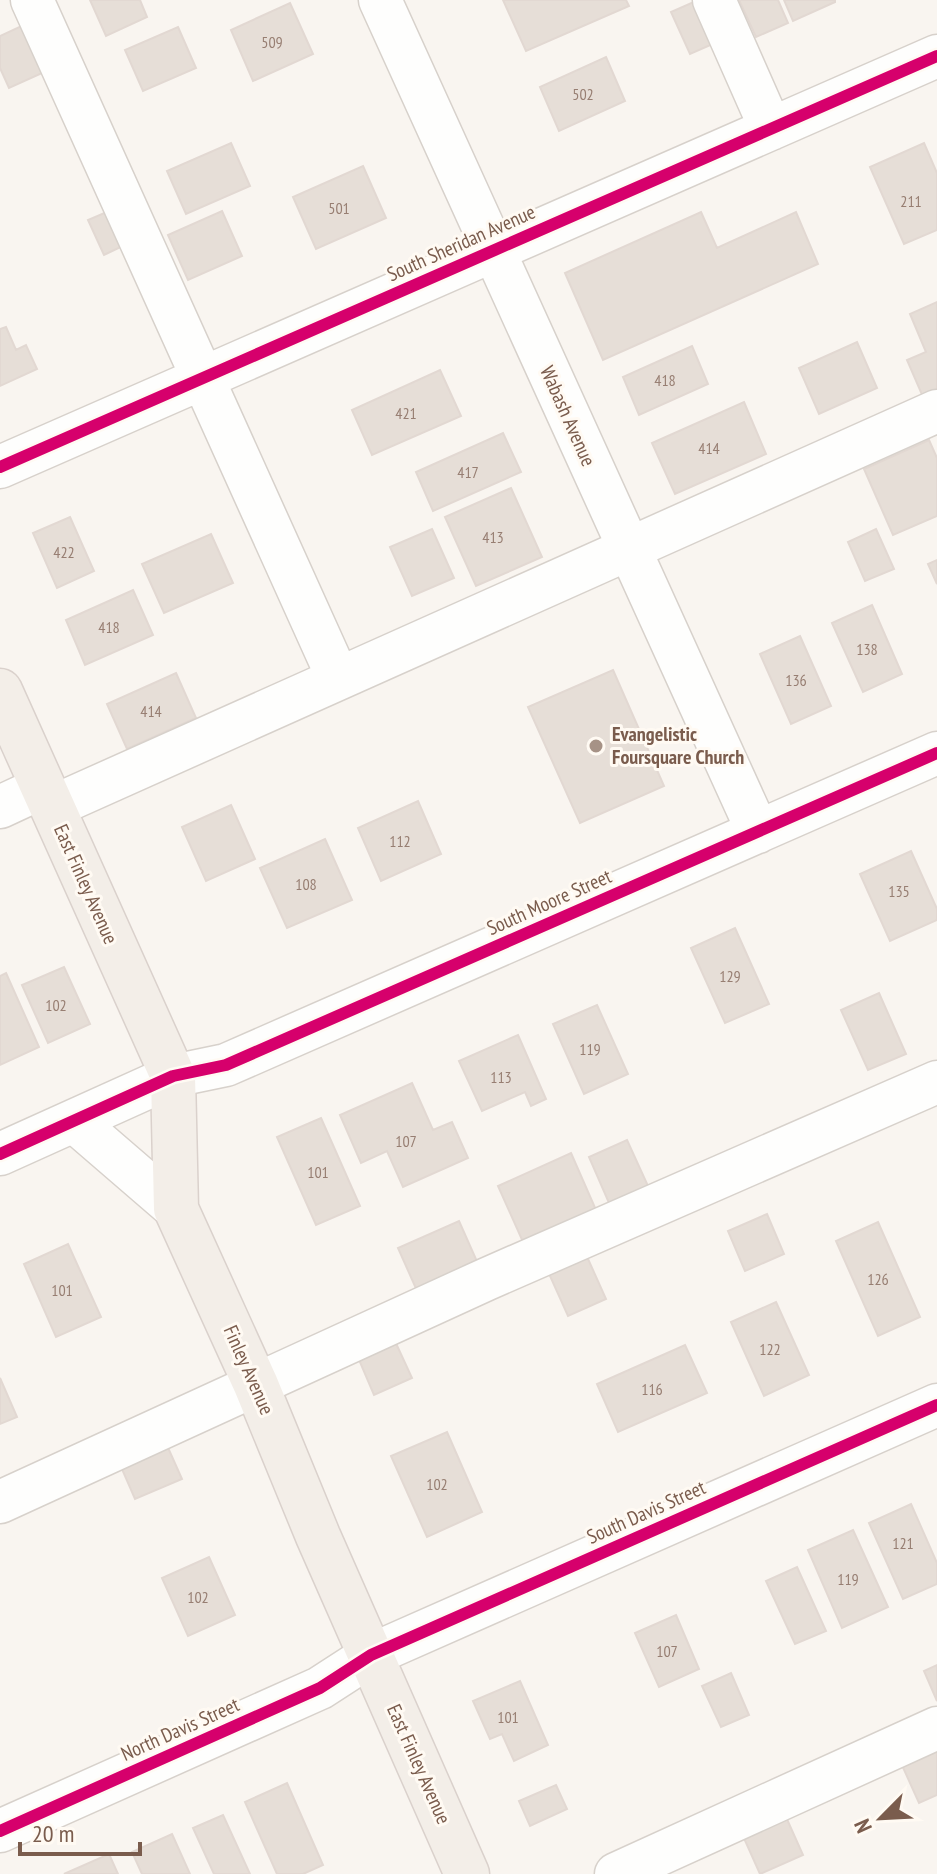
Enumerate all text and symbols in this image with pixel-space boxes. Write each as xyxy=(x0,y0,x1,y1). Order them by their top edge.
house number: 509 xyxy=(261,32,283,52)
house number: 502 xyxy=(572,84,594,104)
house number: 211 xyxy=(900,191,922,211)
house number: 501 xyxy=(328,198,350,218)
street label: South Sheridan Avenue xyxy=(383,199,539,287)
street label: Wabash Avenue xyxy=(534,362,602,470)
house number: 418 xyxy=(654,370,676,390)
house number: 421 xyxy=(395,403,417,423)
house number: 414 xyxy=(698,438,720,458)
house number: 417 xyxy=(457,462,479,482)
house number: 413 xyxy=(482,527,504,547)
house number: 422 xyxy=(53,542,75,562)
house number: 418 xyxy=(98,617,120,637)
house number: 138 xyxy=(856,639,878,659)
house number: 136 xyxy=(785,670,807,690)
house number: 414 xyxy=(140,701,162,721)
place label: Evangelistic Foursquare Church xyxy=(612,721,744,770)
marker: Evangelistic Foursquare Church xyxy=(587,737,605,755)
street label: East Finley Avenue xyxy=(48,820,124,948)
house number: 112 xyxy=(389,831,411,851)
street label: South Moore Street xyxy=(483,863,616,941)
house number: 108 xyxy=(295,874,317,894)
house number: 135 xyxy=(888,881,910,901)
house number: 129 xyxy=(719,966,741,986)
house number: 102 xyxy=(45,995,67,1015)
house number: 119 xyxy=(579,1039,601,1059)
house number: 113 xyxy=(490,1067,512,1087)
house number: 107 xyxy=(395,1131,417,1151)
house number: 101 xyxy=(307,1162,329,1182)
house number: 126 xyxy=(867,1269,889,1289)
house number: 101 xyxy=(51,1280,73,1300)
street label: Finley Avenue xyxy=(218,1321,280,1419)
house number: 122 xyxy=(759,1339,781,1359)
house number: 116 xyxy=(641,1379,663,1399)
house number: 102 xyxy=(426,1474,448,1494)
street label: South Davis Street xyxy=(583,1474,710,1550)
house number: 121 xyxy=(892,1533,914,1553)
house number: 119 xyxy=(837,1569,859,1589)
house number: 102 xyxy=(187,1587,209,1607)
house number: 107 xyxy=(656,1641,678,1661)
street label: North Davis Street xyxy=(117,1691,244,1767)
street label: East Finley Avenue xyxy=(381,1700,457,1828)
house number: 101 xyxy=(497,1707,519,1727)
north arrow xyxy=(841,1778,921,1858)
scale bar xyxy=(20,1806,140,1856)
text: N xyxy=(848,1815,878,1837)
text: 20 m xyxy=(32,1818,74,1849)

